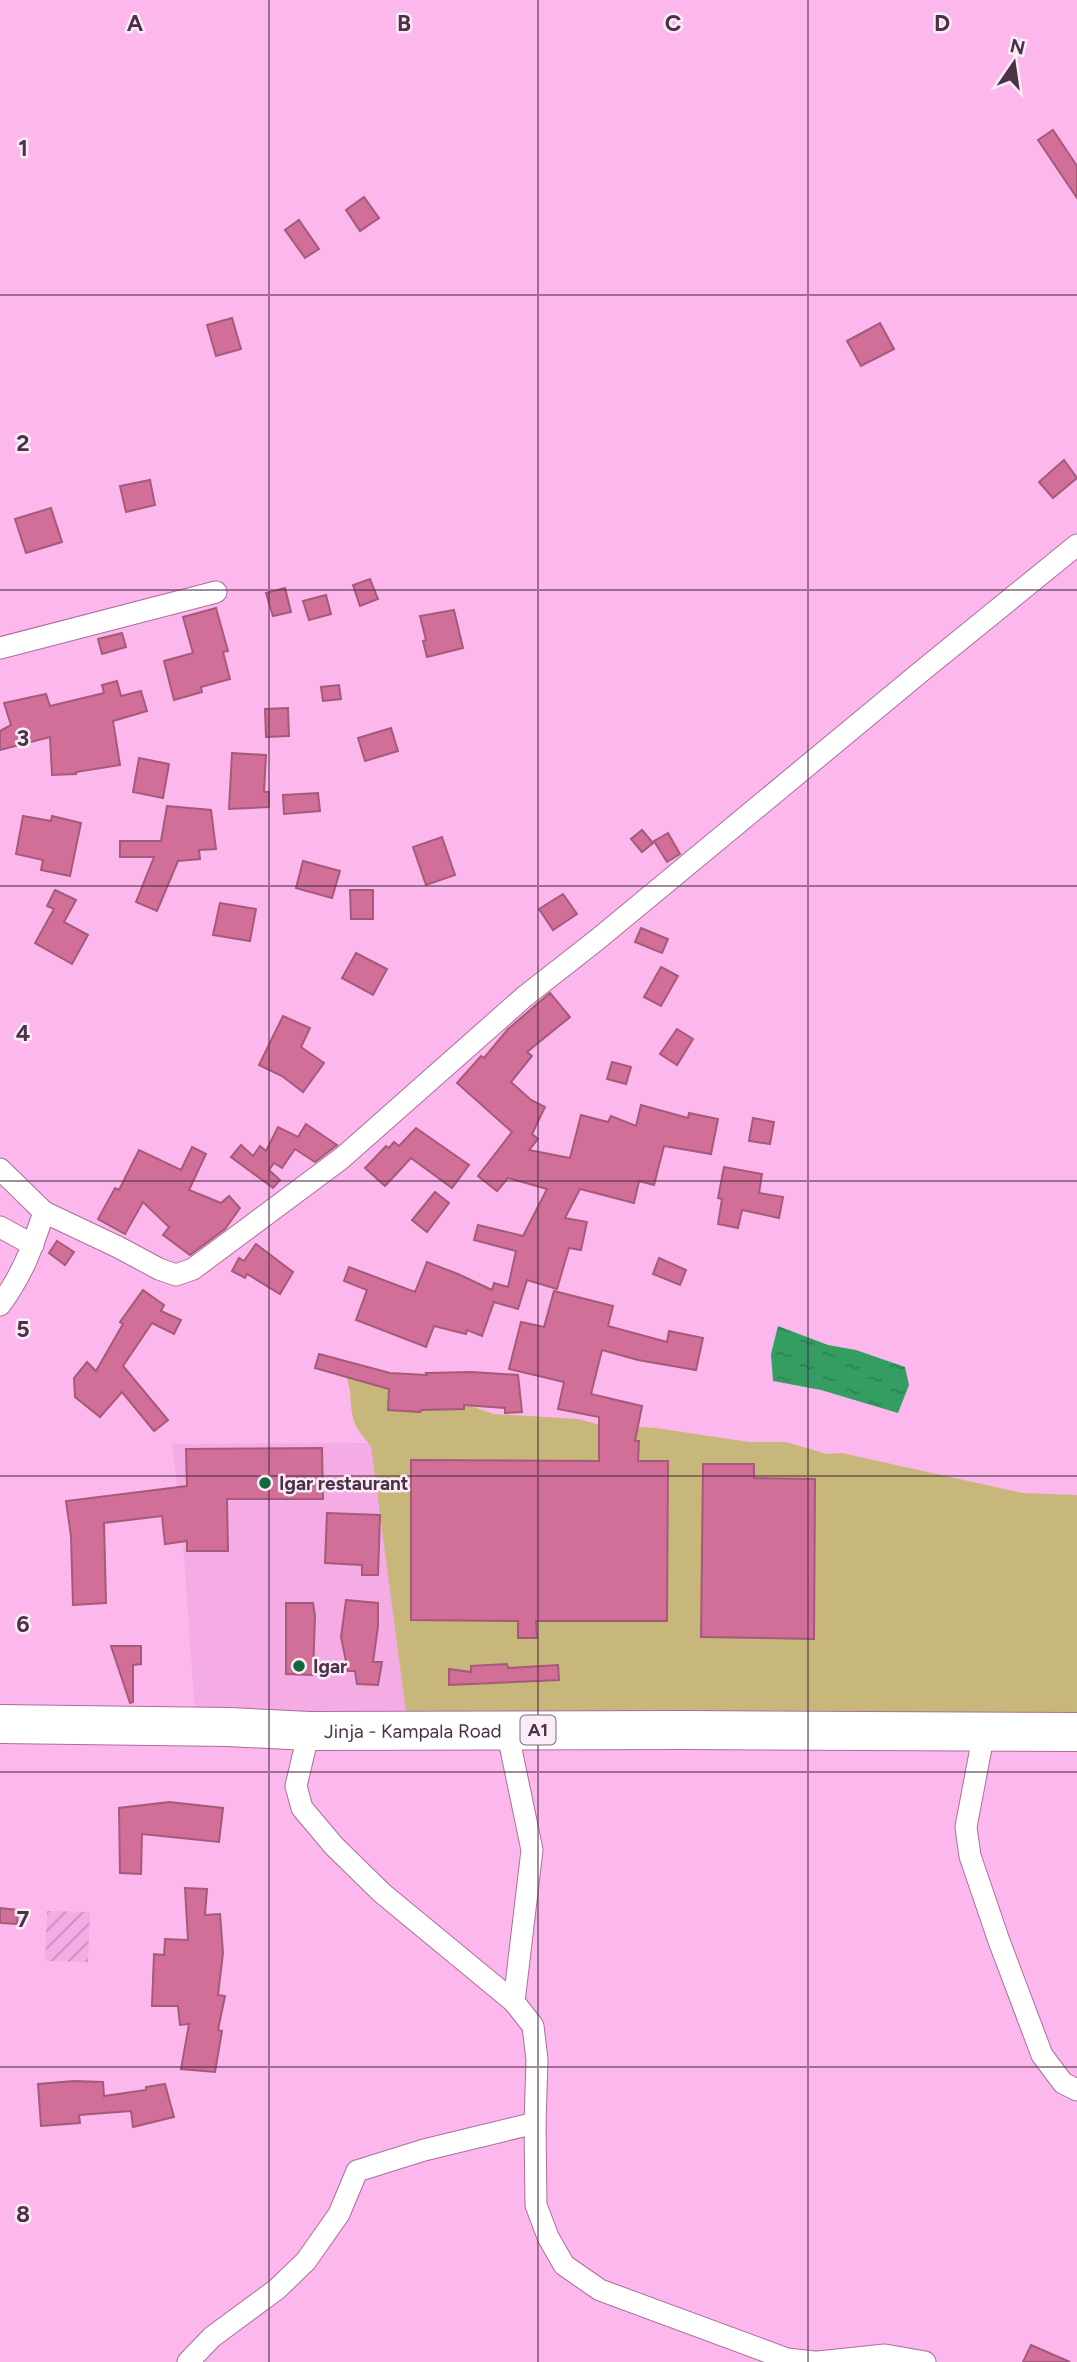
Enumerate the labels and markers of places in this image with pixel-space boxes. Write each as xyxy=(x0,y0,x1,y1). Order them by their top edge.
place label: Igar restaurant xyxy=(279,1472,409,1495)
marker: Igar restaurant xyxy=(257,1475,273,1491)
place label: Igar xyxy=(313,1655,347,1678)
marker: Igar xyxy=(291,1658,307,1674)

